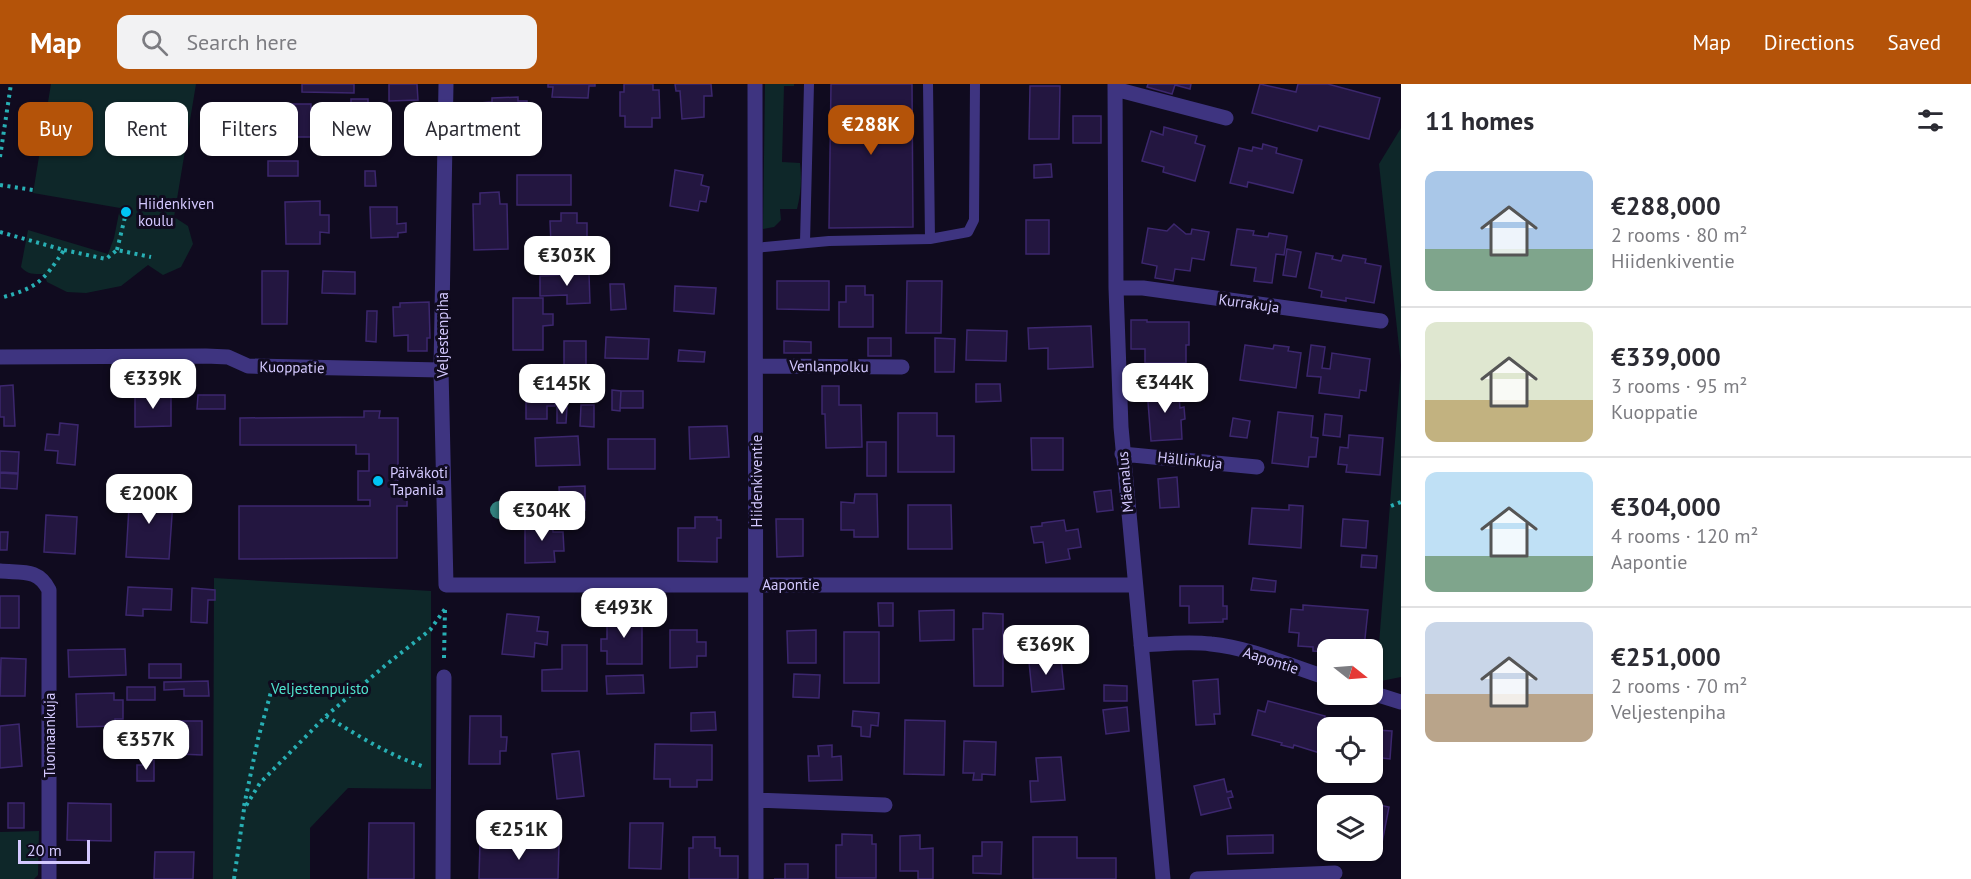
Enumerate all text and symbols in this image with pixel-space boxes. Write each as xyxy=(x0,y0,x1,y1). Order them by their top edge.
search box xyxy=(117,15,537,69)
text: Map xyxy=(30,24,81,61)
icon: search xyxy=(138,26,171,59)
text: Search here xyxy=(186,28,297,56)
text: Map xyxy=(1692,29,1731,56)
text: Directions xyxy=(1764,29,1855,56)
text: Saved xyxy=(1888,29,1941,56)
chip: Buy xyxy=(18,102,93,156)
chip: Rent xyxy=(105,102,188,156)
chip: Filters xyxy=(200,102,298,156)
chip: New xyxy=(310,102,392,156)
chip: Apartment xyxy=(404,102,542,156)
text: 11 homes xyxy=(1425,104,1534,137)
icon: filters xyxy=(1914,104,1947,137)
pin: €288K xyxy=(829,105,913,156)
text: €288K xyxy=(842,111,900,137)
text: €288,000 xyxy=(1611,189,1721,222)
place label: Hiidenkiven koulu xyxy=(138,194,214,230)
icon: home xyxy=(1473,195,1545,267)
marker: Hiidenkiven koulu xyxy=(119,205,133,219)
text: 2 rooms · 80 m² xyxy=(1611,222,1747,248)
pin: €303K xyxy=(525,236,609,287)
text: €303K xyxy=(538,242,596,268)
text: Hiidenkiventie xyxy=(1611,248,1735,274)
street label: Kurrakuja xyxy=(1217,289,1281,317)
street label: Veljestenpiha xyxy=(433,292,452,379)
text: €339,000 xyxy=(1611,340,1721,373)
icon: home xyxy=(1473,346,1545,418)
street label: Venlanpolku xyxy=(788,356,869,376)
street label: Kuoppatie xyxy=(259,357,325,377)
pin: €339K xyxy=(111,359,195,410)
pin: €344K xyxy=(1123,363,1207,414)
pin: €145K xyxy=(520,364,604,415)
text: €339K xyxy=(124,365,182,391)
text: €344K xyxy=(1136,369,1194,395)
text: €145K xyxy=(533,370,591,396)
text: 3 rooms · 95 m² xyxy=(1611,373,1747,399)
text: Kuoppatie xyxy=(1611,399,1698,425)
street label: Hiidenkiventie xyxy=(747,435,766,527)
street label: Hällinkuja xyxy=(1157,447,1223,473)
street label: Mäenalus xyxy=(1113,451,1137,513)
place label: Päiväkoti Tapanila xyxy=(390,463,448,499)
pin: €200K xyxy=(107,474,191,525)
marker: Päiväkoti Tapanila xyxy=(371,474,385,488)
text: €200K xyxy=(120,480,178,506)
text: €304,000 xyxy=(1611,490,1721,523)
pin: €304K xyxy=(500,491,584,542)
icon: home xyxy=(1473,496,1545,568)
text: €304K xyxy=(513,497,571,523)
text: 4 rooms · 120 m² xyxy=(1611,523,1758,549)
text: Aapontie xyxy=(1611,549,1687,575)
street label: Aapontie xyxy=(762,575,820,594)
pin: €493K xyxy=(582,588,666,639)
text: €493K xyxy=(595,594,653,620)
pin: €369K xyxy=(1004,625,1088,676)
text: €369K xyxy=(1017,631,1075,657)
north arrow xyxy=(1317,639,1383,705)
map controls xyxy=(1317,639,1383,861)
text: €251,000 xyxy=(1611,640,1721,673)
street label: Aapontie xyxy=(1241,642,1301,678)
icon: home xyxy=(1473,646,1545,718)
text: 2 rooms · 70 m² xyxy=(1611,673,1747,699)
park label: Veljestenpuisto xyxy=(270,679,369,698)
street label: Tuomaankuja xyxy=(40,693,59,777)
text: Veljestenpiha xyxy=(1611,699,1726,725)
button: locate xyxy=(1317,717,1383,783)
pin: €357K xyxy=(104,720,188,771)
text: €357K xyxy=(117,726,175,752)
button: layers xyxy=(1317,795,1383,861)
pin: €251K xyxy=(477,810,561,861)
text: €251K xyxy=(490,816,548,842)
scale bar xyxy=(18,837,90,864)
text: 20 m xyxy=(27,840,62,860)

